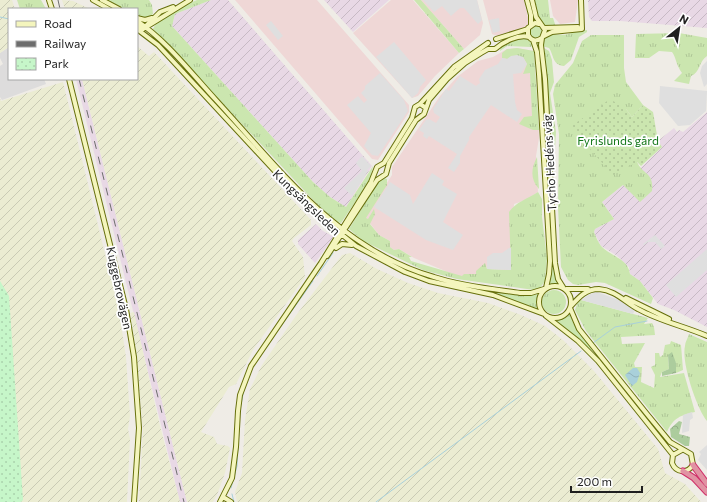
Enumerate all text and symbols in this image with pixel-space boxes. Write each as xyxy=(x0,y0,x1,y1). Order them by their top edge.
legend xyxy=(8,8,138,80)
north arrow xyxy=(659,8,699,48)
text: N xyxy=(677,11,691,27)
text: Road xyxy=(44,16,72,30)
text: Railway xyxy=(44,36,86,50)
text: Park xyxy=(44,56,70,70)
street label: Tycho Hedéns väg xyxy=(539,114,559,212)
park label: Fyrislunds gård xyxy=(577,133,659,147)
street label: Kungsängsleden xyxy=(270,166,344,238)
street label: Kuggebrovägen xyxy=(104,245,136,331)
scale bar xyxy=(571,468,642,494)
text: 200 m xyxy=(577,474,612,488)

